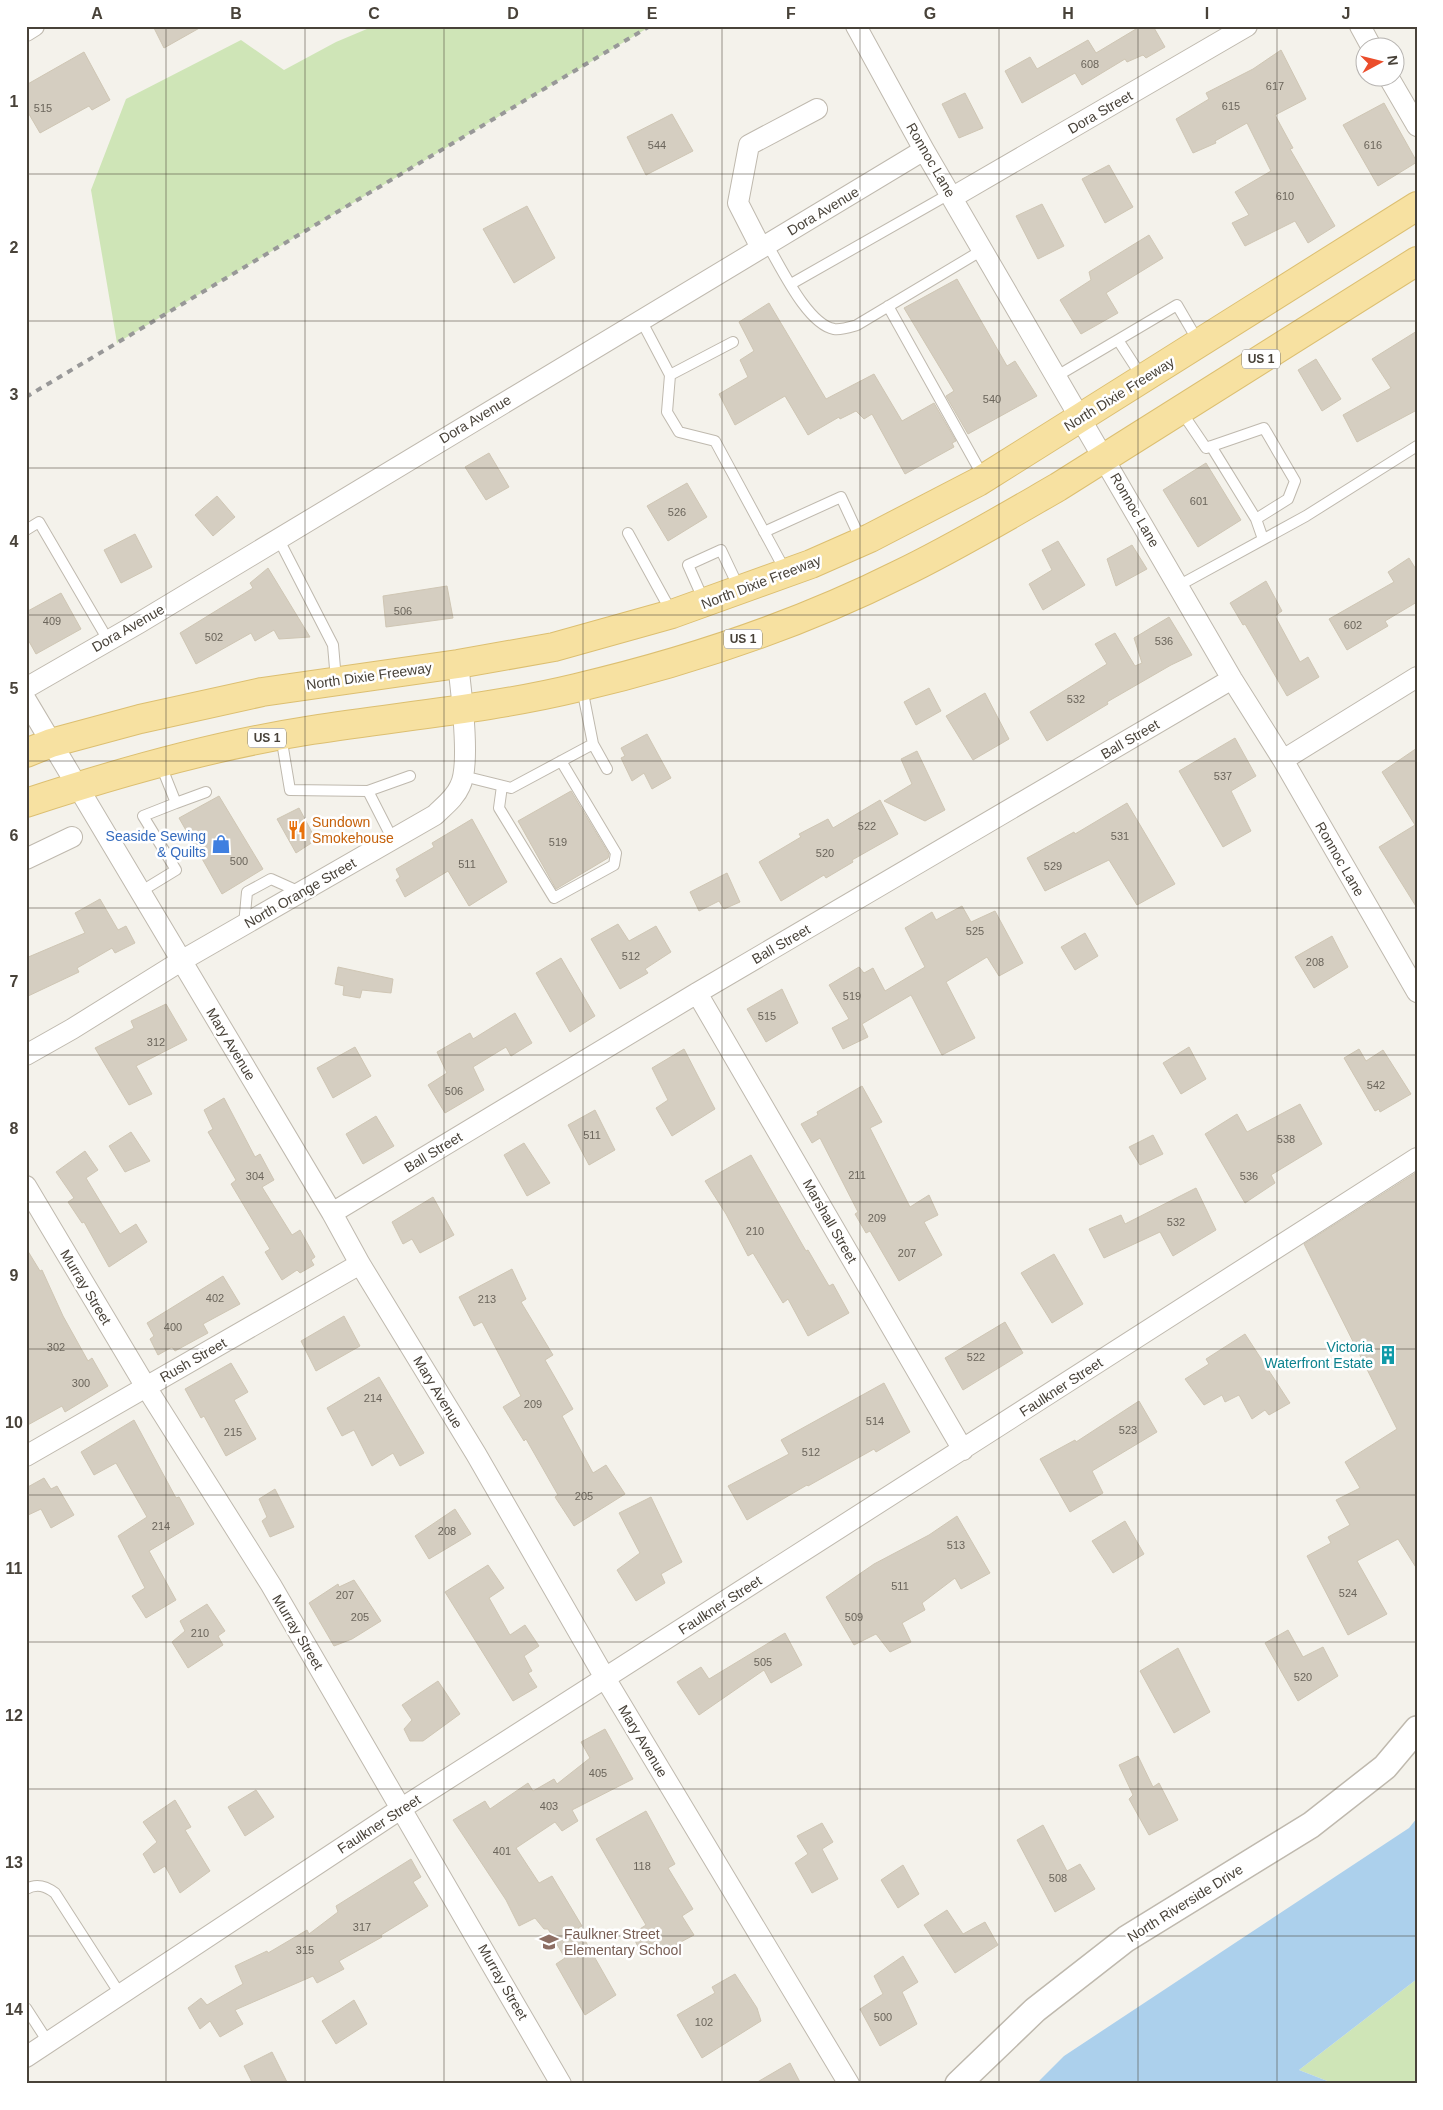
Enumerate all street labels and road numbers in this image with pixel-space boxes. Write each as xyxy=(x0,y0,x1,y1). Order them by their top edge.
street label: Dora Street xyxy=(1065,87,1135,137)
street label: Ronnoc Lane xyxy=(903,120,959,200)
street label: Dora Avenue xyxy=(784,183,862,239)
road number: US 1 xyxy=(1242,349,1280,368)
street label: North Dixie Freeway xyxy=(1061,354,1177,434)
street label: Dora Avenue xyxy=(436,391,514,447)
street label: Ronnoc Lane xyxy=(1107,470,1163,550)
street label: North Dixie Freeway xyxy=(699,552,823,612)
street label: Dora Avenue xyxy=(89,601,167,655)
road number: US 1 xyxy=(724,630,762,648)
street label: North Dixie Freeway xyxy=(305,659,433,693)
street label: Ball Street xyxy=(1098,716,1162,762)
road number: US 1 xyxy=(248,728,286,748)
street label: Ronnoc Lane xyxy=(1312,819,1368,899)
street label: North Orange Street xyxy=(241,855,359,931)
street label: Ball Street xyxy=(749,921,813,967)
street label: Mary Avenue xyxy=(203,1005,259,1083)
street label: Ball Street xyxy=(401,1128,465,1175)
street label: Marshall Street xyxy=(800,1176,861,1266)
street label: Murray Street xyxy=(57,1247,115,1328)
street label: Rush Street xyxy=(157,1335,229,1385)
street label: Mary Avenue xyxy=(410,1353,466,1431)
street label: Faulkner Street xyxy=(1017,1354,1106,1420)
street label: Faulkner Street xyxy=(676,1572,765,1638)
street label: Murray Street xyxy=(269,1592,327,1673)
street label: Mary Avenue xyxy=(615,1702,671,1780)
street label: Faulkner Street xyxy=(335,1791,424,1857)
street label: North Riverside Drive xyxy=(1124,1861,1246,1945)
street label: Murray Street xyxy=(475,1941,531,2023)

